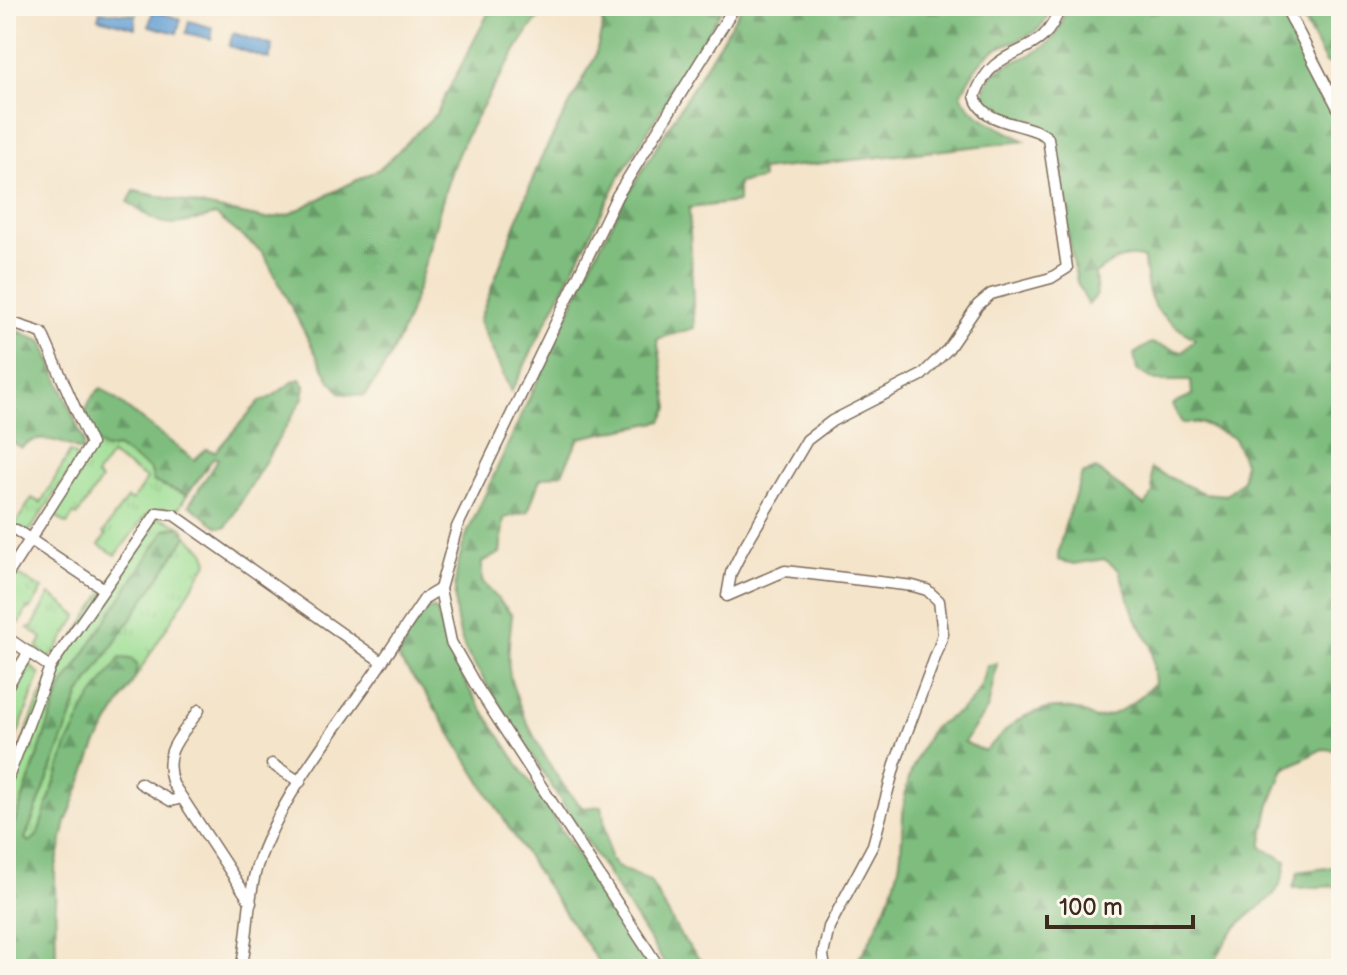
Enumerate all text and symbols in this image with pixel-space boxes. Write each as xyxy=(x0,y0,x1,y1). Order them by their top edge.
scale bar xyxy=(1047,879,1193,929)
text: 100 m xyxy=(1059,893,1123,922)

